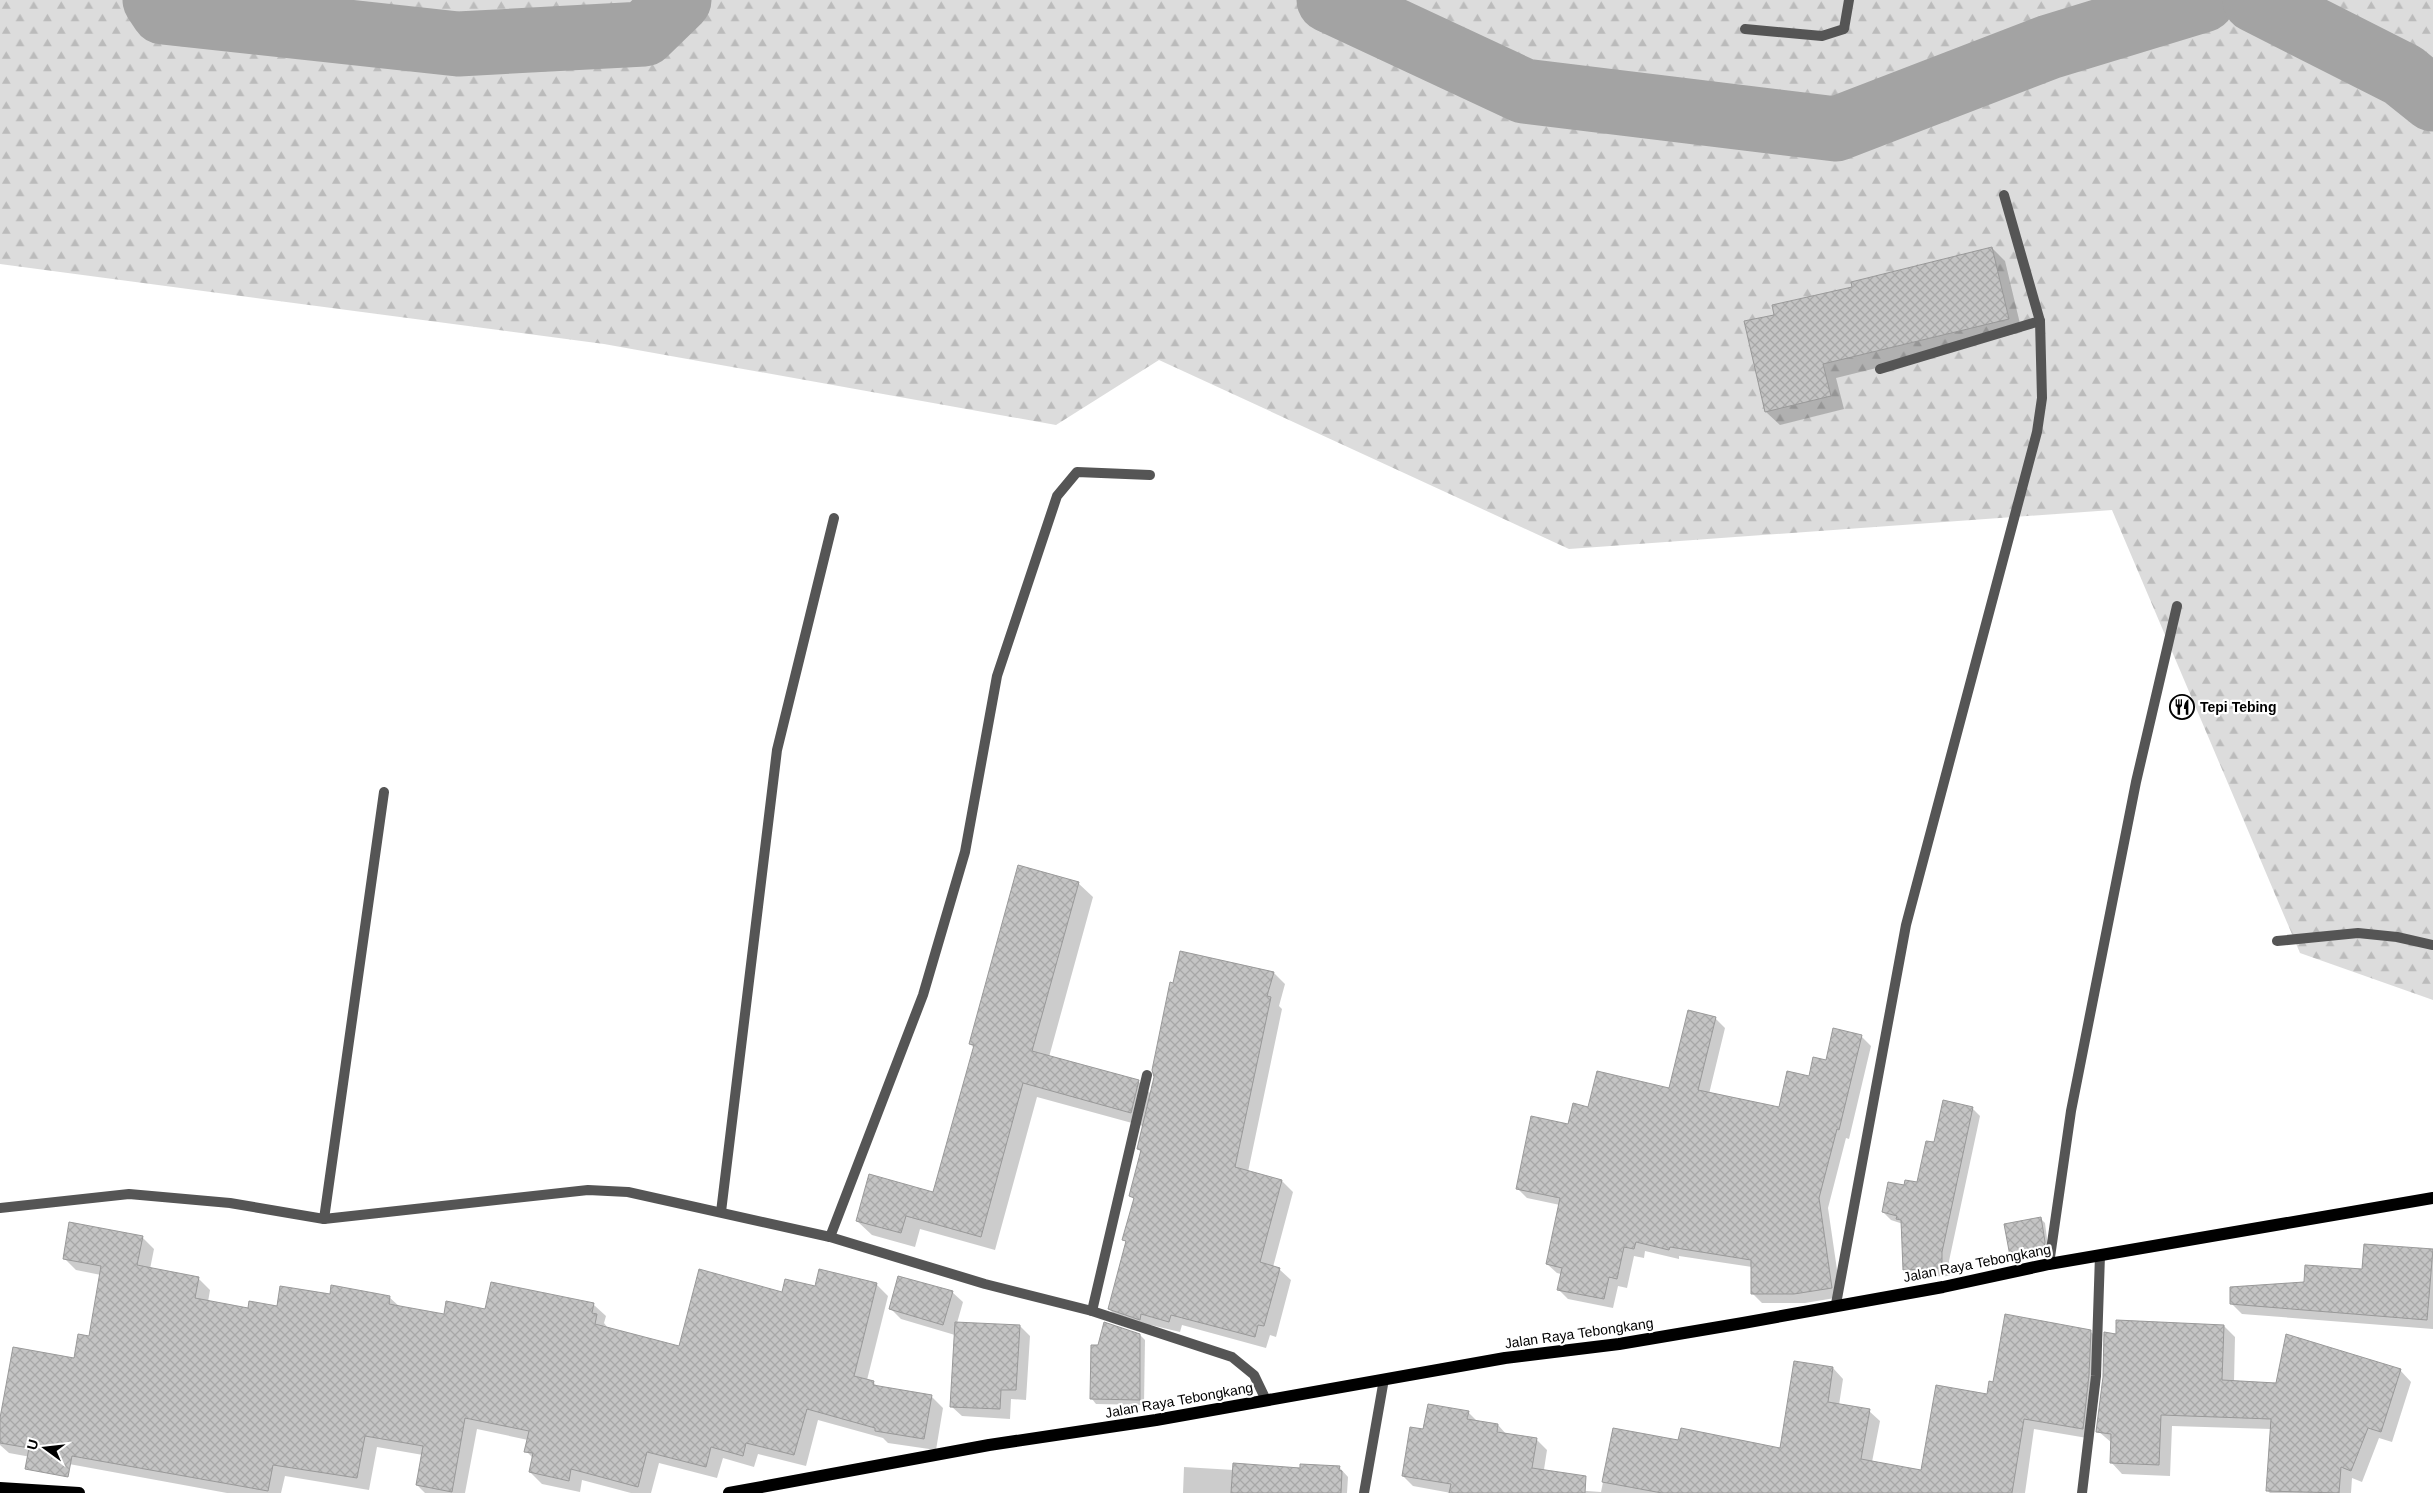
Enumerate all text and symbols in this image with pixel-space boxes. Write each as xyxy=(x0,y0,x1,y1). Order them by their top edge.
restaurant icon: Tepi Tebing xyxy=(2169,694,2195,720)
place label: Tepi Tebing xyxy=(2200,699,2276,715)
street label: Jalan Raya Tebongkang xyxy=(1902,1241,2052,1285)
street label: Jalan Raya Tebongkang xyxy=(1504,1315,1654,1351)
street label: Jalan Raya Tebongkang xyxy=(1104,1379,1254,1421)
north arrow xyxy=(20,1423,70,1473)
text: U xyxy=(23,1438,41,1452)

